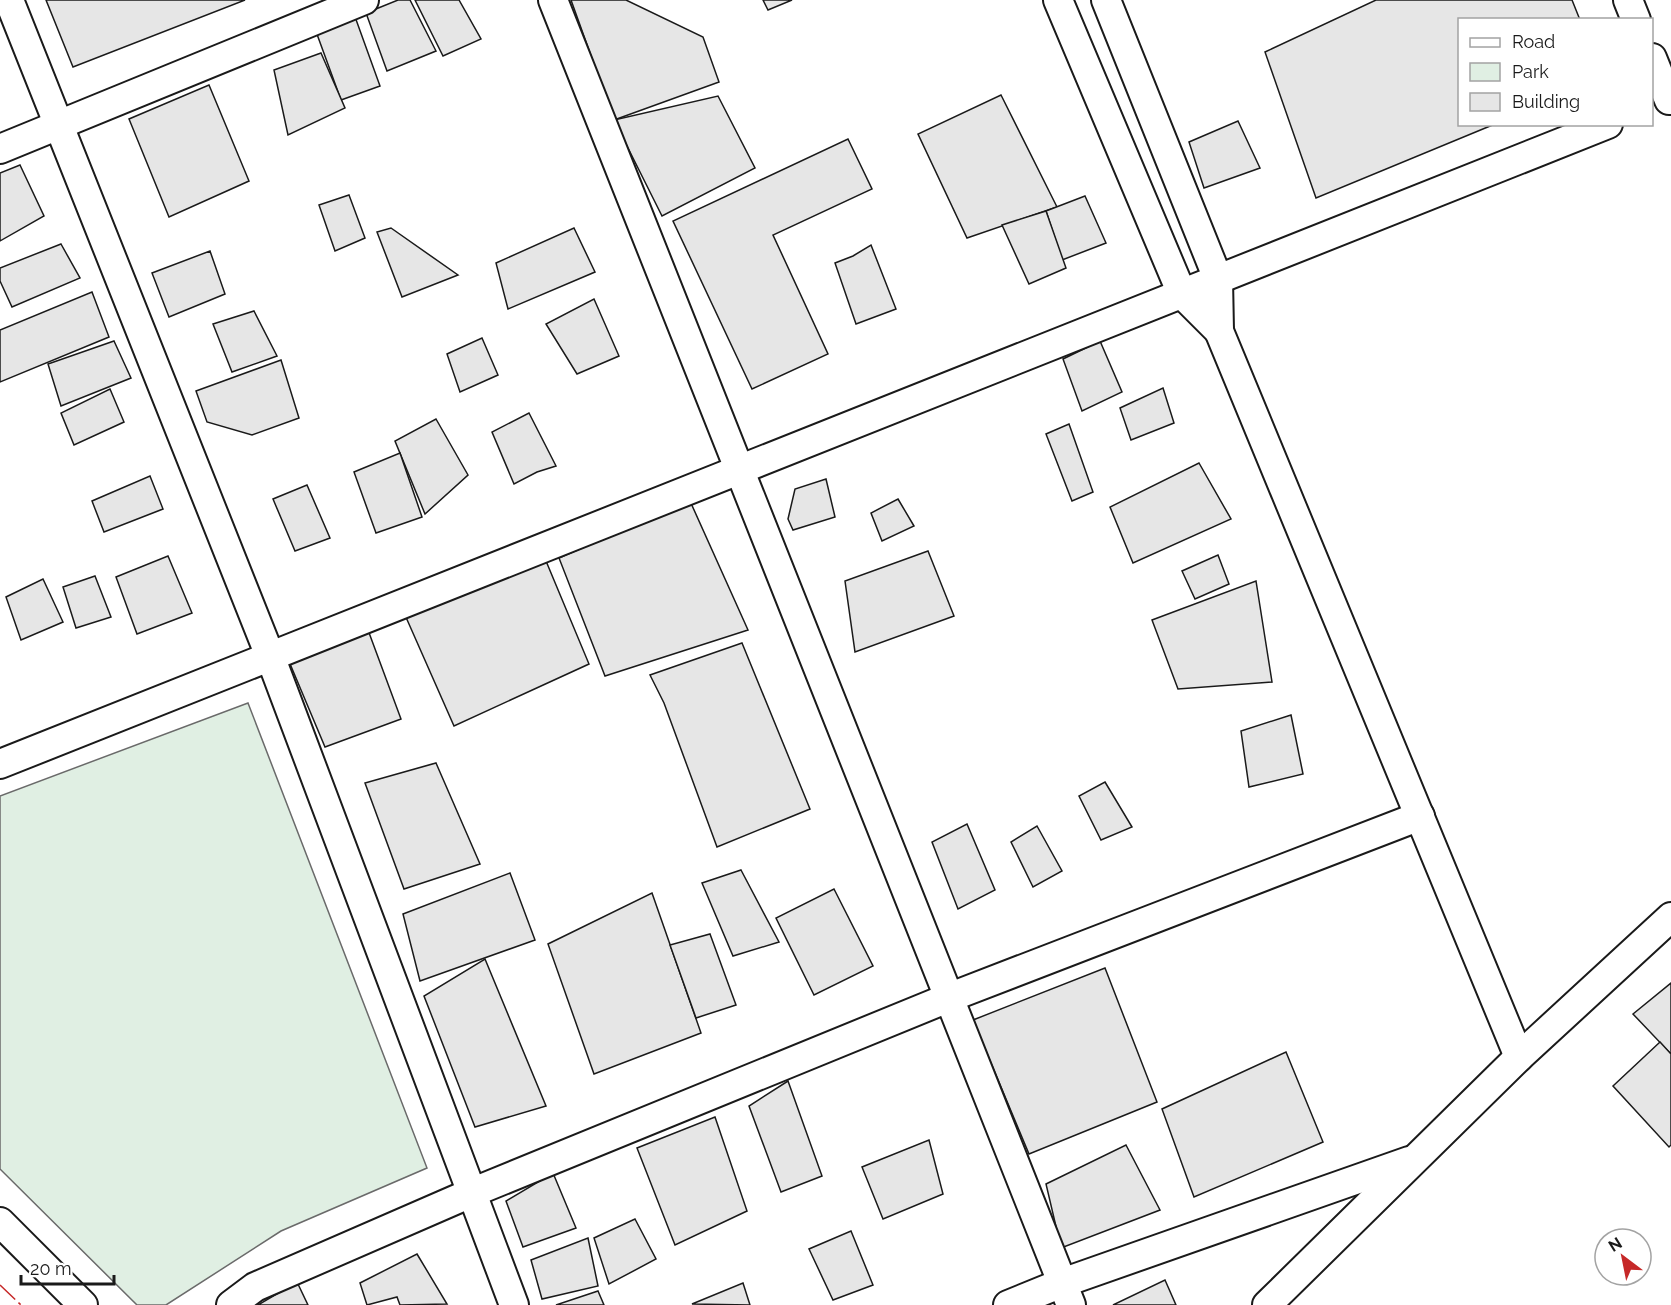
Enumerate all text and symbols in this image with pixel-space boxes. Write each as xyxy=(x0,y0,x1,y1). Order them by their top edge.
legend xyxy=(1458,18,1653,126)
text: Road xyxy=(1512,31,1555,52)
text: Park xyxy=(1512,61,1549,82)
text: Building xyxy=(1512,91,1580,112)
north arrow xyxy=(1593,1227,1653,1287)
text: N xyxy=(1605,1233,1626,1256)
scale bar xyxy=(21,1248,114,1286)
text: 20 m xyxy=(30,1258,72,1279)

